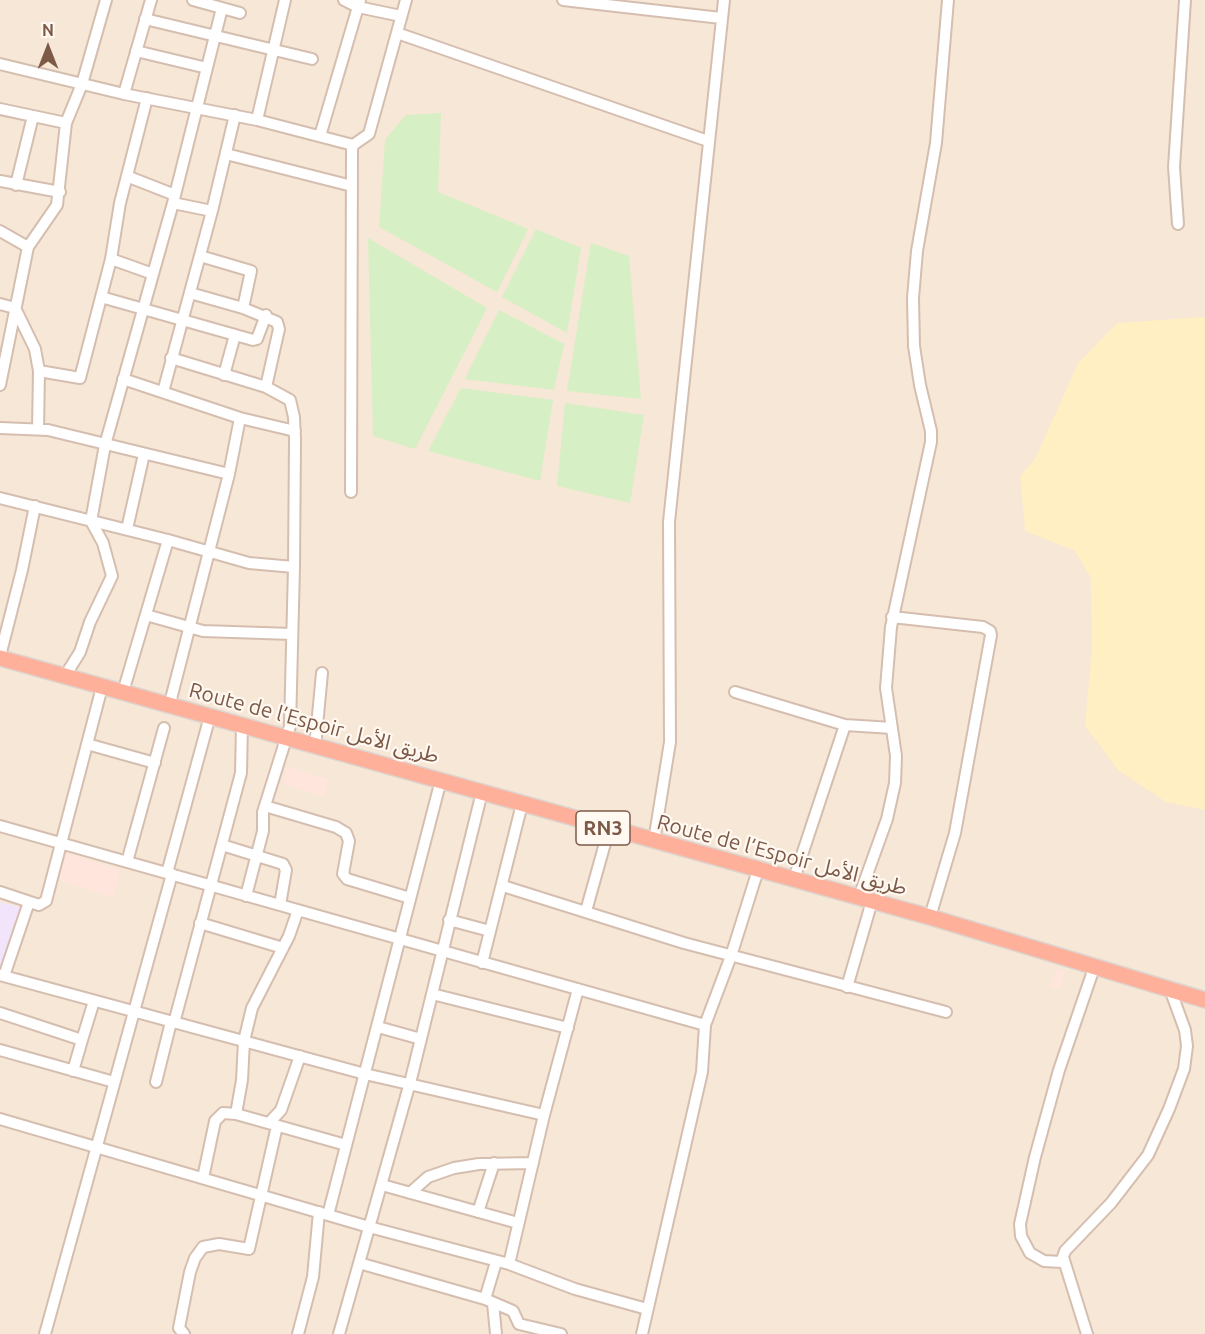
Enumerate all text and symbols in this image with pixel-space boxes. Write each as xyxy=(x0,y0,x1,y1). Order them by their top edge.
north arrow xyxy=(18,18,78,78)
text: N xyxy=(42,21,54,39)
street label: Route de l’Espoir طريق الأمل xyxy=(186,677,442,769)
street label: Route de l’Espoir طريق الأمل xyxy=(654,809,910,901)
road number: RN3 xyxy=(576,811,630,845)

